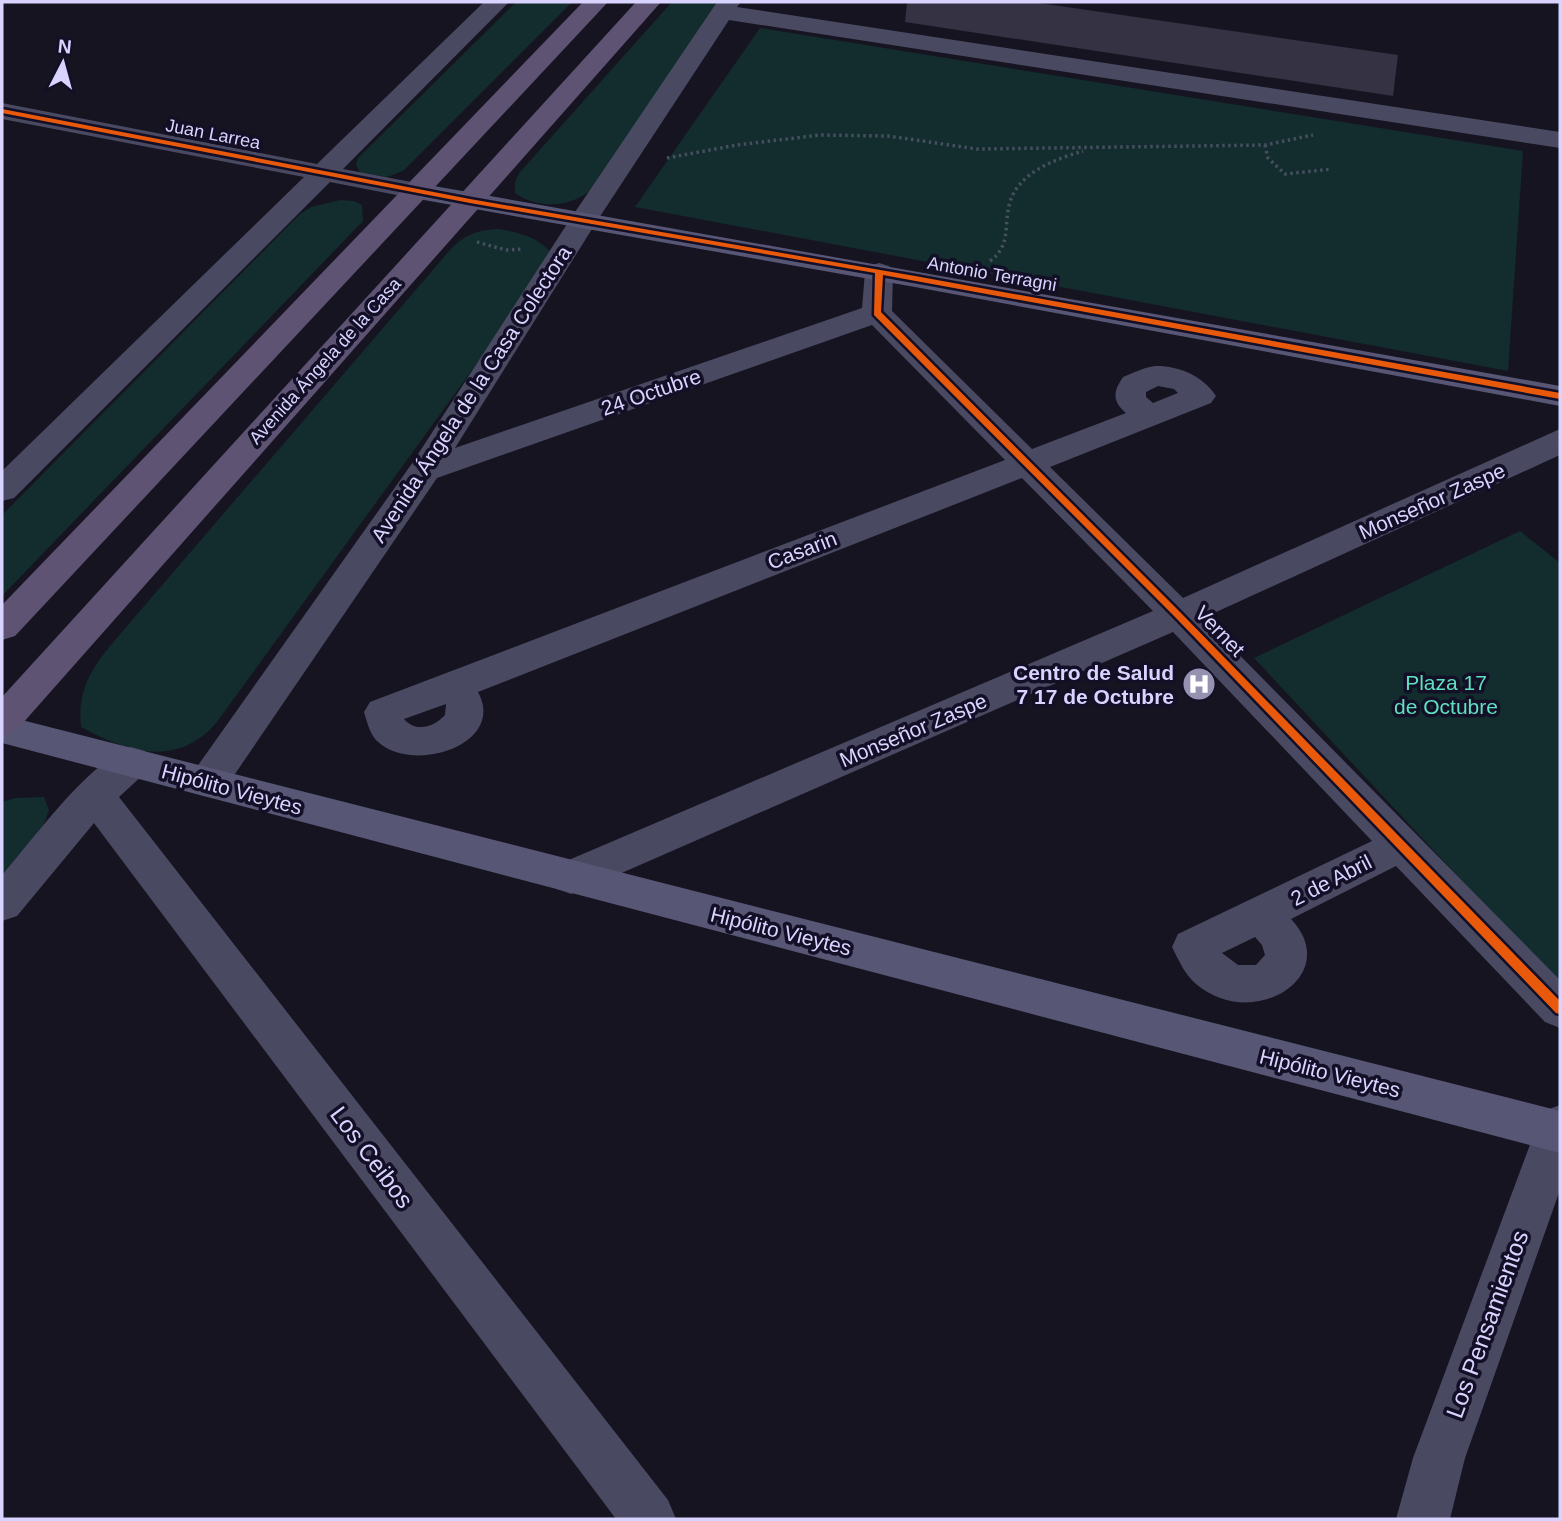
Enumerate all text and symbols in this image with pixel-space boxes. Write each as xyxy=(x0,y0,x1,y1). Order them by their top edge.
north arrow xyxy=(28,28,98,98)
text: N xyxy=(57,35,73,58)
street label: Juan Larrea xyxy=(164,115,263,153)
street label: Avenida Ángela de la Casa Colectora xyxy=(366,241,576,546)
street label: Antonio Terragni xyxy=(926,253,1058,295)
street label: Avenida Ángela de la Casa xyxy=(245,273,406,448)
street label: 24 Octubre xyxy=(598,364,704,420)
street label: Monseñor Zaspe xyxy=(1355,458,1509,544)
street label: Casarin xyxy=(764,526,840,574)
street label: Vernet xyxy=(1191,601,1249,661)
place label: Centro de Salud 7 17 de Octubre xyxy=(1013,661,1174,708)
hospital icon: Centro de Salud 7 17 de Octubre xyxy=(1180,665,1218,703)
park label: Plaza 17 de Octubre xyxy=(1394,671,1498,718)
street label: Monseñor Zaspe xyxy=(836,689,990,771)
street label: Hipólito Vieytes xyxy=(159,759,305,819)
street label: 2 de Abril xyxy=(1287,850,1375,910)
street label: Hipólito Vieytes xyxy=(708,902,854,960)
street label: Hipólito Vieytes xyxy=(1257,1044,1403,1102)
street label: Los Ceibos xyxy=(325,1101,419,1213)
street label: Los Pensamientos xyxy=(1441,1227,1533,1421)

